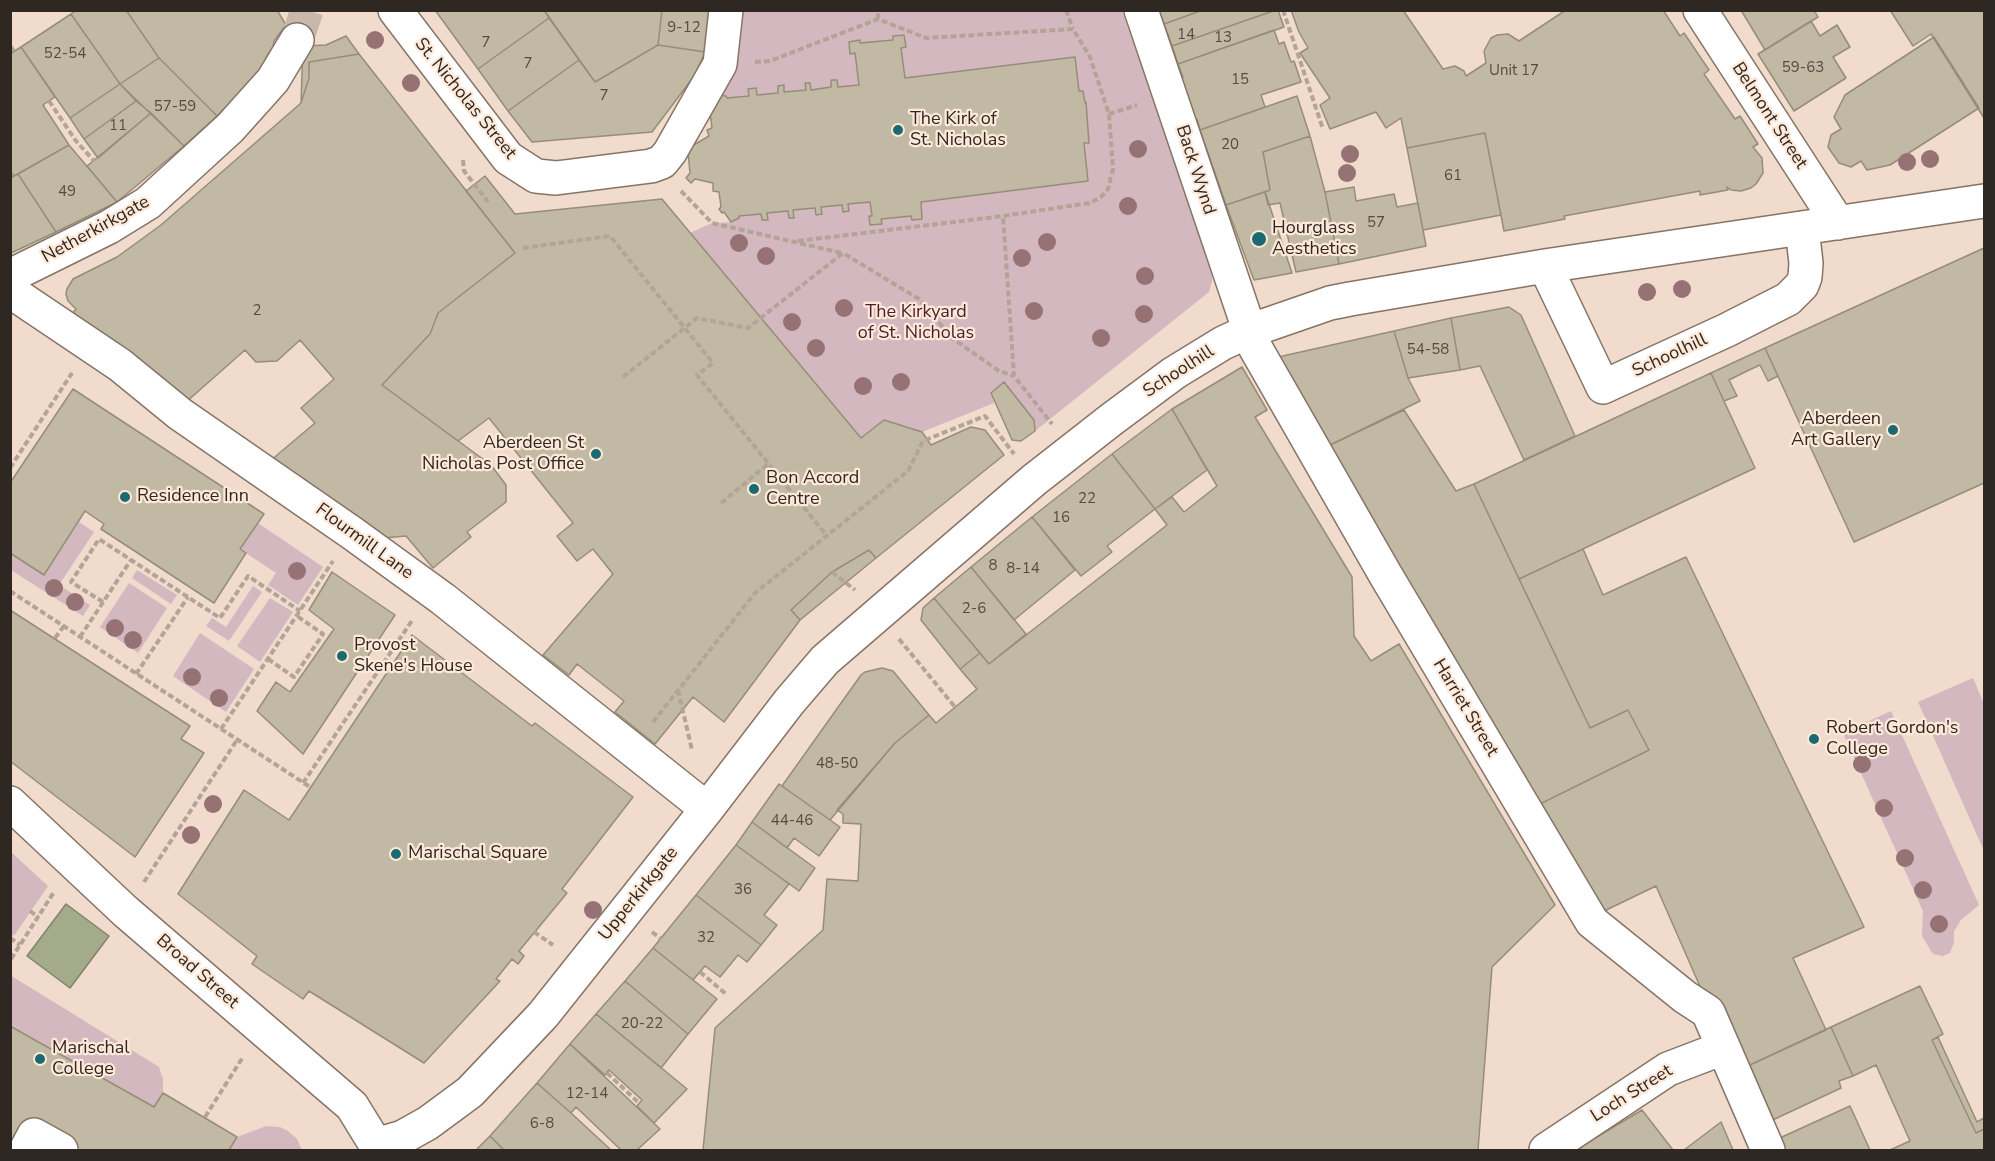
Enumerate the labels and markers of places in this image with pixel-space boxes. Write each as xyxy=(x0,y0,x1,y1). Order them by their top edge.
place label: The Kirk of St. Nicholas xyxy=(910,109,1006,152)
marker: The Kirk of St. Nicholas xyxy=(891,123,905,137)
place label: Hourglass Aesthetics xyxy=(1272,218,1357,260)
marker: Hourglass Aesthetics xyxy=(1250,230,1268,248)
place label: Aberdeen Art Gallery xyxy=(1791,409,1881,452)
marker: Aberdeen Art Gallery xyxy=(1886,423,1900,437)
place label: Aberdeen St Nicholas Post Office xyxy=(422,433,584,476)
marker: Aberdeen St Nicholas Post Office xyxy=(589,447,603,461)
place label: Bon Accord Centre xyxy=(766,468,859,510)
marker: Bon Accord Centre xyxy=(747,482,761,496)
place label: Residence Inn xyxy=(137,486,249,508)
marker: Residence Inn xyxy=(118,490,132,504)
place label: Provost Skene's House xyxy=(354,635,473,678)
marker: Provost Skene's House xyxy=(335,649,349,663)
place label: Robert Gordon's College xyxy=(1826,718,1959,760)
marker: Robert Gordon's College xyxy=(1807,732,1821,746)
place label: Marischal Square xyxy=(408,843,547,865)
marker: Marischal Square xyxy=(389,847,403,861)
place label: Marischal College xyxy=(52,1038,130,1080)
marker: Marischal College xyxy=(33,1052,47,1066)

